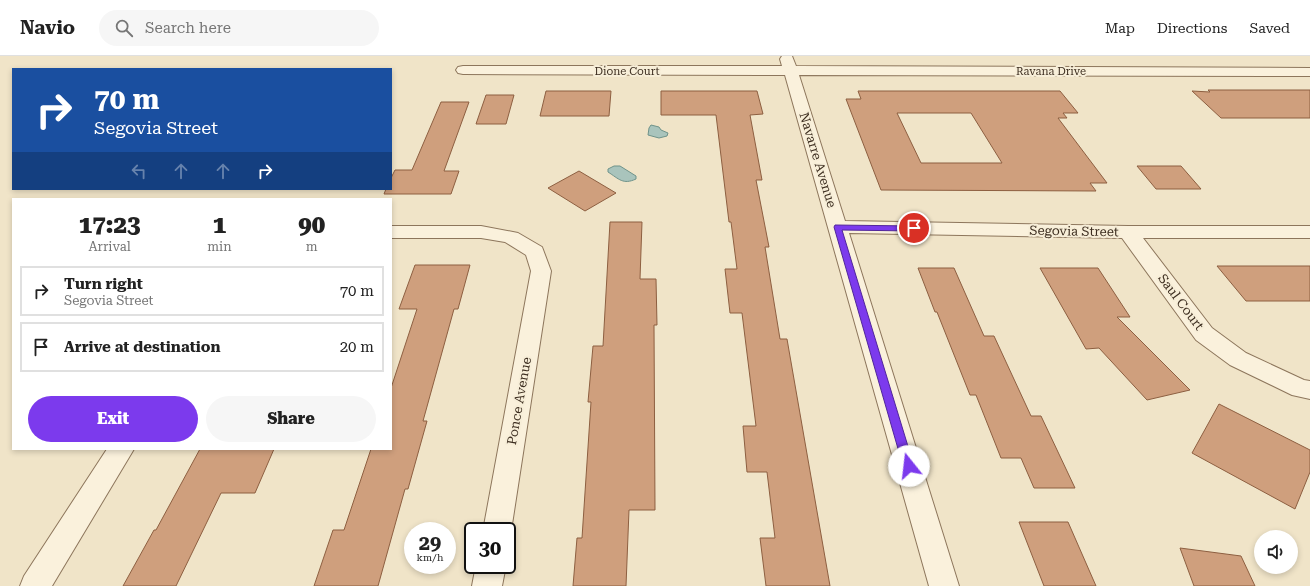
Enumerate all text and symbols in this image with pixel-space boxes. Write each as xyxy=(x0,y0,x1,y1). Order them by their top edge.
search box xyxy=(99,10,379,46)
text: Navio xyxy=(20,16,75,39)
icon: search xyxy=(113,17,135,39)
text: Search here xyxy=(145,19,231,37)
text: Map xyxy=(1105,20,1135,36)
text: Directions xyxy=(1157,20,1227,36)
text: Saved xyxy=(1249,20,1290,36)
street label: Dione Court xyxy=(594,65,660,78)
street label: Ravana Drive xyxy=(1016,65,1086,78)
text: 70 m xyxy=(94,83,159,116)
icon: right xyxy=(28,84,80,136)
street label: Navarre Avenue xyxy=(796,111,840,209)
text: Segovia Street xyxy=(94,117,218,138)
icon: left xyxy=(128,160,150,182)
icon: ahead xyxy=(170,160,192,182)
icon: ahead xyxy=(212,160,234,182)
icon: right xyxy=(254,160,276,182)
text: 17:23 xyxy=(79,211,140,239)
text: 1 xyxy=(213,211,226,239)
text: 90 xyxy=(298,211,325,239)
pin xyxy=(897,211,931,245)
icon: arrive xyxy=(903,217,925,239)
street label: Segovia Street xyxy=(1029,223,1119,239)
text: Arrival xyxy=(88,239,131,254)
text: min xyxy=(207,239,232,254)
text: m xyxy=(306,239,318,254)
street label: Saul Court xyxy=(1155,271,1207,333)
text: Turn right xyxy=(64,275,143,293)
icon: right xyxy=(30,280,52,302)
text: 70 m xyxy=(340,282,374,300)
text: Segovia Street xyxy=(64,293,153,308)
icon: arrive xyxy=(30,336,52,358)
text: Arrive at destination xyxy=(64,338,220,356)
text: 20 m xyxy=(340,338,374,356)
street label: Ponce Avenue xyxy=(504,356,534,446)
button: Exit xyxy=(28,396,198,442)
button: Share xyxy=(206,396,376,442)
position arrow xyxy=(888,445,930,487)
speed limit sign: 30 xyxy=(464,522,516,574)
map controls xyxy=(1254,530,1298,574)
button: sound xyxy=(1254,530,1298,574)
text: 29 xyxy=(419,531,441,555)
text: km/h xyxy=(417,552,443,563)

